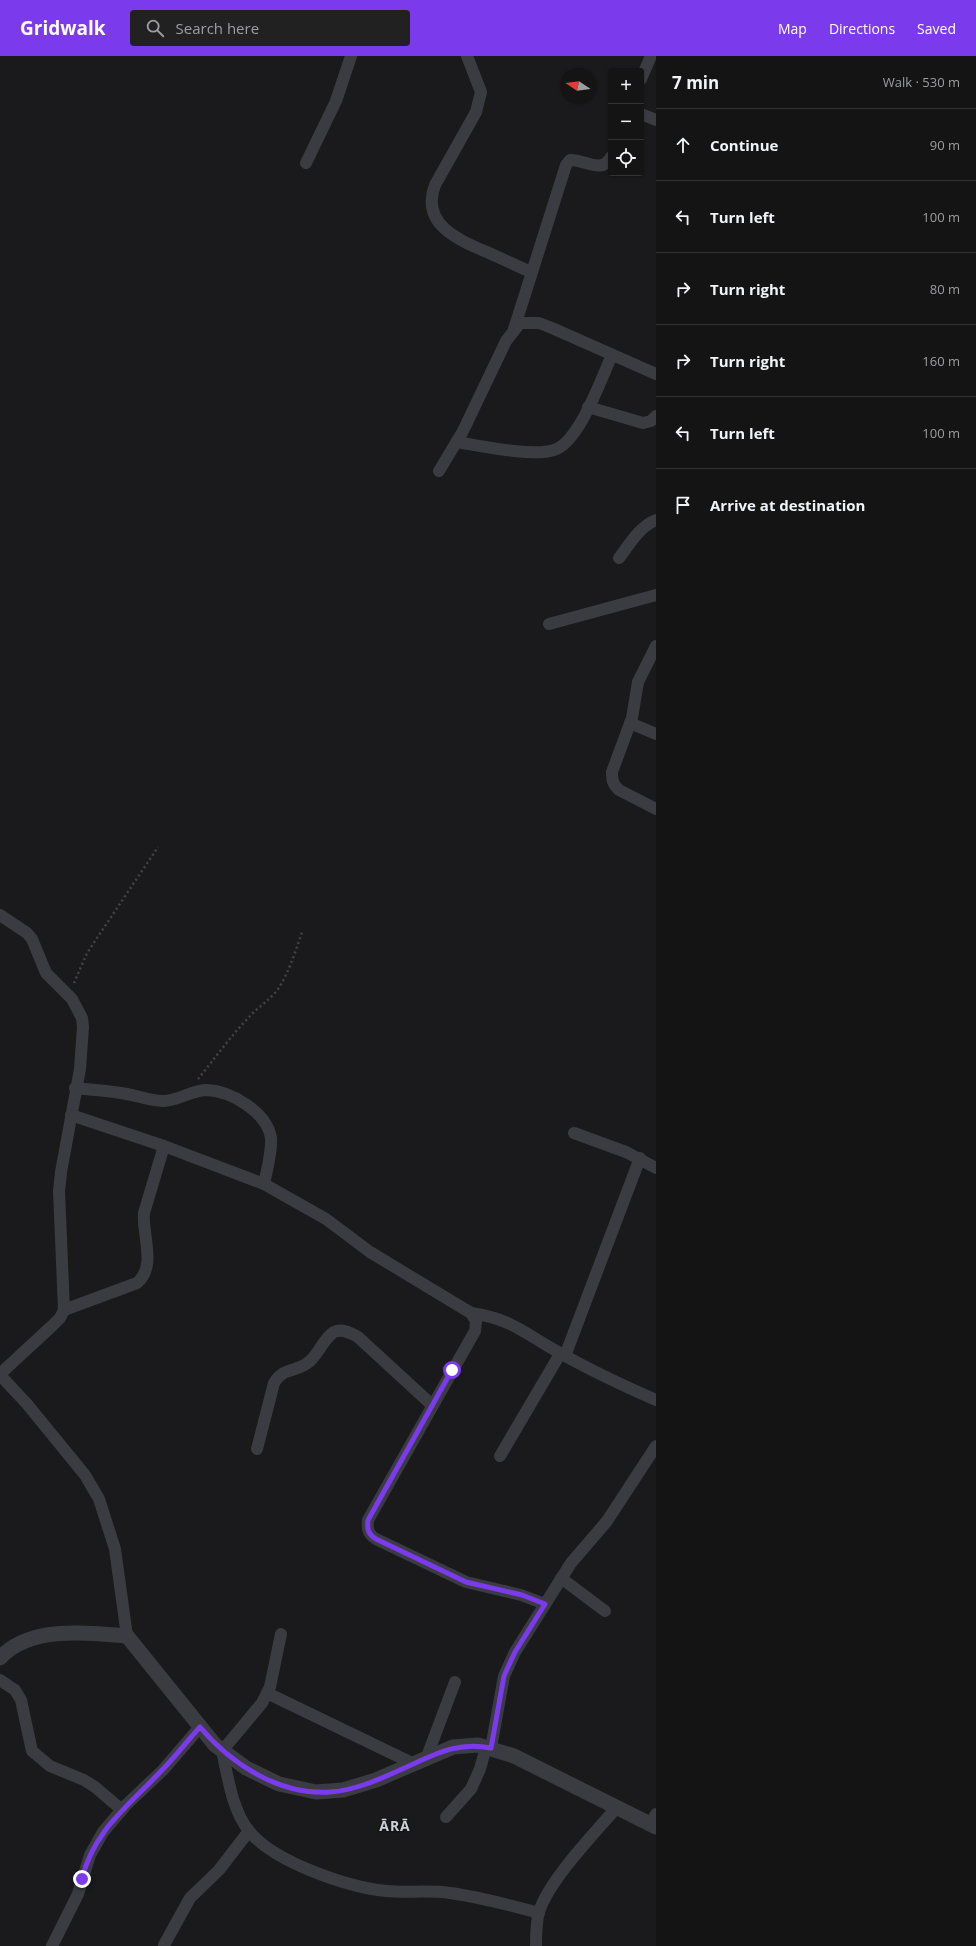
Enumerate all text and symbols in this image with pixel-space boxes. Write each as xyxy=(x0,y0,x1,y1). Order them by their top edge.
search box xyxy=(130,10,410,46)
text: Gridwalk xyxy=(20,15,106,41)
icon: search xyxy=(144,17,166,39)
text: Search here xyxy=(176,18,259,38)
text: Map xyxy=(778,19,807,38)
text: Directions xyxy=(829,19,895,38)
text: Saved xyxy=(917,19,956,38)
north arrow xyxy=(560,68,596,104)
map controls xyxy=(608,68,644,176)
button: + xyxy=(608,68,644,104)
text: 7 min xyxy=(672,71,719,94)
text: Walk · 530 m xyxy=(883,73,960,91)
button: − xyxy=(608,104,644,140)
icon: ahead xyxy=(672,134,694,156)
text: Continue xyxy=(710,135,778,155)
text: 90 m xyxy=(930,136,960,154)
button: locate xyxy=(608,140,644,176)
icon: left xyxy=(672,206,694,228)
text: Turn left xyxy=(710,207,775,227)
text: 100 m xyxy=(922,208,960,226)
icon: right xyxy=(672,278,694,300)
text: Turn right xyxy=(710,279,785,299)
text: 80 m xyxy=(930,280,960,298)
icon: right xyxy=(672,350,694,372)
text: Turn right xyxy=(710,351,785,371)
text: 160 m xyxy=(922,352,960,370)
icon: left xyxy=(672,422,694,444)
text: Turn left xyxy=(710,423,775,443)
text: 100 m xyxy=(922,424,960,442)
icon: arrive xyxy=(672,494,694,516)
text: Arrive at destination xyxy=(710,495,865,515)
route start xyxy=(443,1361,461,1379)
district label: ĀRĀ xyxy=(379,1816,411,1835)
route end xyxy=(73,1870,91,1888)

